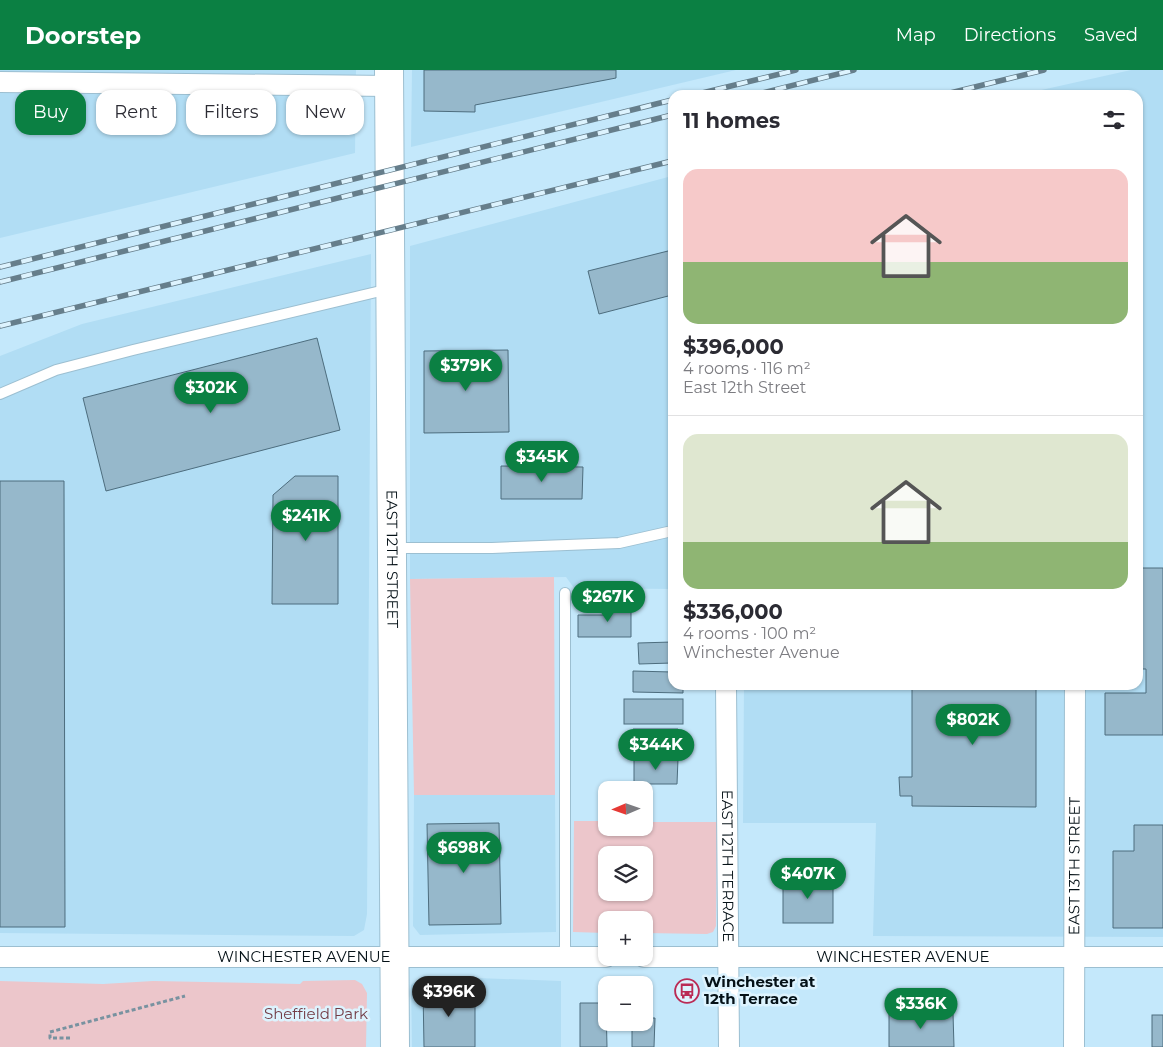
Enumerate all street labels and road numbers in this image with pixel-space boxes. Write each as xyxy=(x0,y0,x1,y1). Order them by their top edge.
street label: EAST 12TH STREET xyxy=(383,490,402,629)
street label: EAST 12TH TERRACE xyxy=(718,790,738,942)
street label: EAST 13TH STREET xyxy=(1064,796,1084,935)
street label: WINCHESTER AVENUE xyxy=(217,947,391,966)
street label: WINCHESTER AVENUE xyxy=(816,947,990,966)

